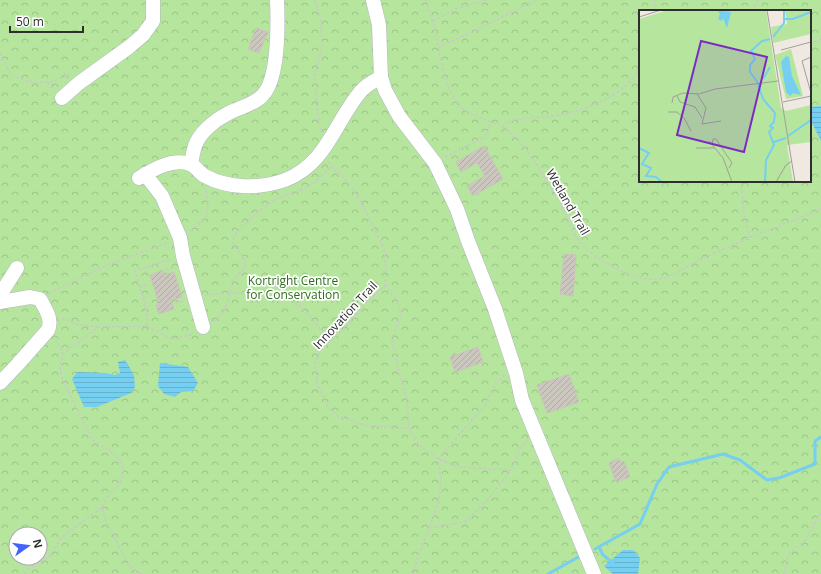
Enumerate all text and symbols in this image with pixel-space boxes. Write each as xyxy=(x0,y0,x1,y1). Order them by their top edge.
scale bar xyxy=(10,8,83,34)
inset map xyxy=(639,10,811,182)
text: 50 m xyxy=(16,13,44,30)
street label: Wetland Trail xyxy=(542,166,594,238)
park label: Kortright Centre for Conservation xyxy=(246,272,340,303)
street label: Innovation Trail xyxy=(309,277,381,353)
north arrow xyxy=(8,526,48,566)
text: N xyxy=(30,537,47,550)

